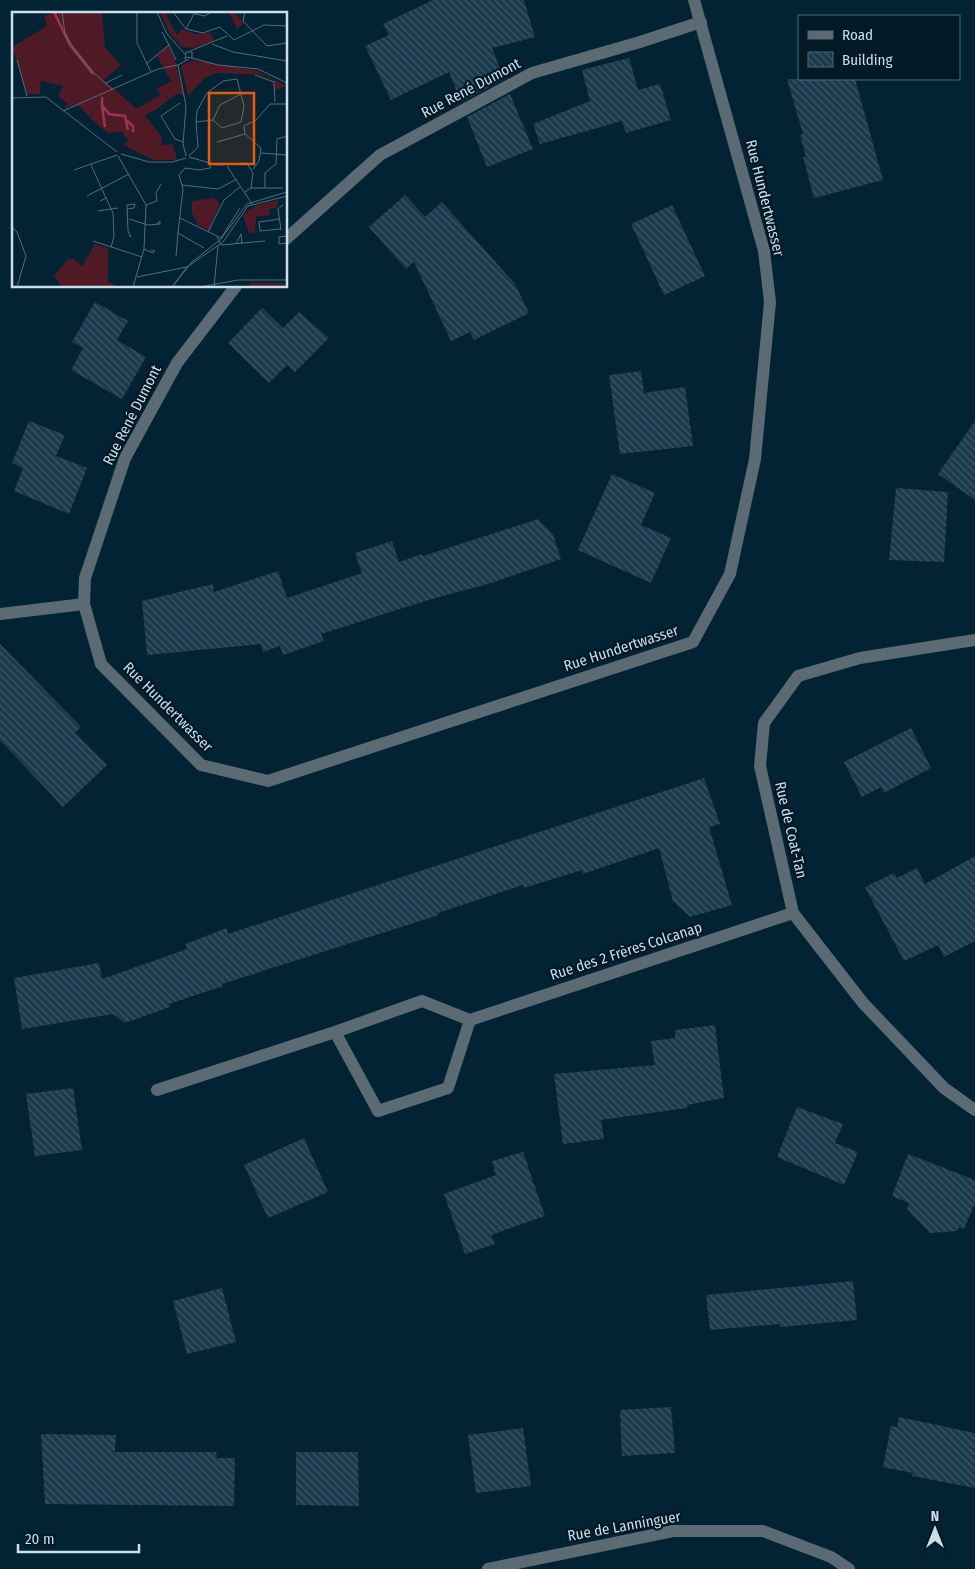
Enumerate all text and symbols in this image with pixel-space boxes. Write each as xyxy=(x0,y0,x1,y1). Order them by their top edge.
inset map xyxy=(12,12,288,288)
legend xyxy=(798,15,960,80)
text: Road xyxy=(842,26,873,44)
text: Building xyxy=(842,51,893,69)
street label: Rue René Dumont xyxy=(418,54,524,122)
street label: Rue Hundertwasser xyxy=(742,138,788,259)
street label: Rue René Dumont xyxy=(99,362,165,468)
street label: Rue Hundertwasser xyxy=(561,621,681,675)
street label: Rue Hundertwasser xyxy=(119,658,217,756)
street label: Rue de Coat-Tan xyxy=(771,780,811,880)
street label: Rue des 2 Frères Colcanap xyxy=(548,918,704,984)
north arrow xyxy=(910,1504,960,1554)
street label: Rue de Lanninguer xyxy=(566,1507,683,1545)
text: N xyxy=(931,1508,939,1525)
scale bar xyxy=(18,1522,139,1554)
text: 20 m xyxy=(25,1530,55,1548)

